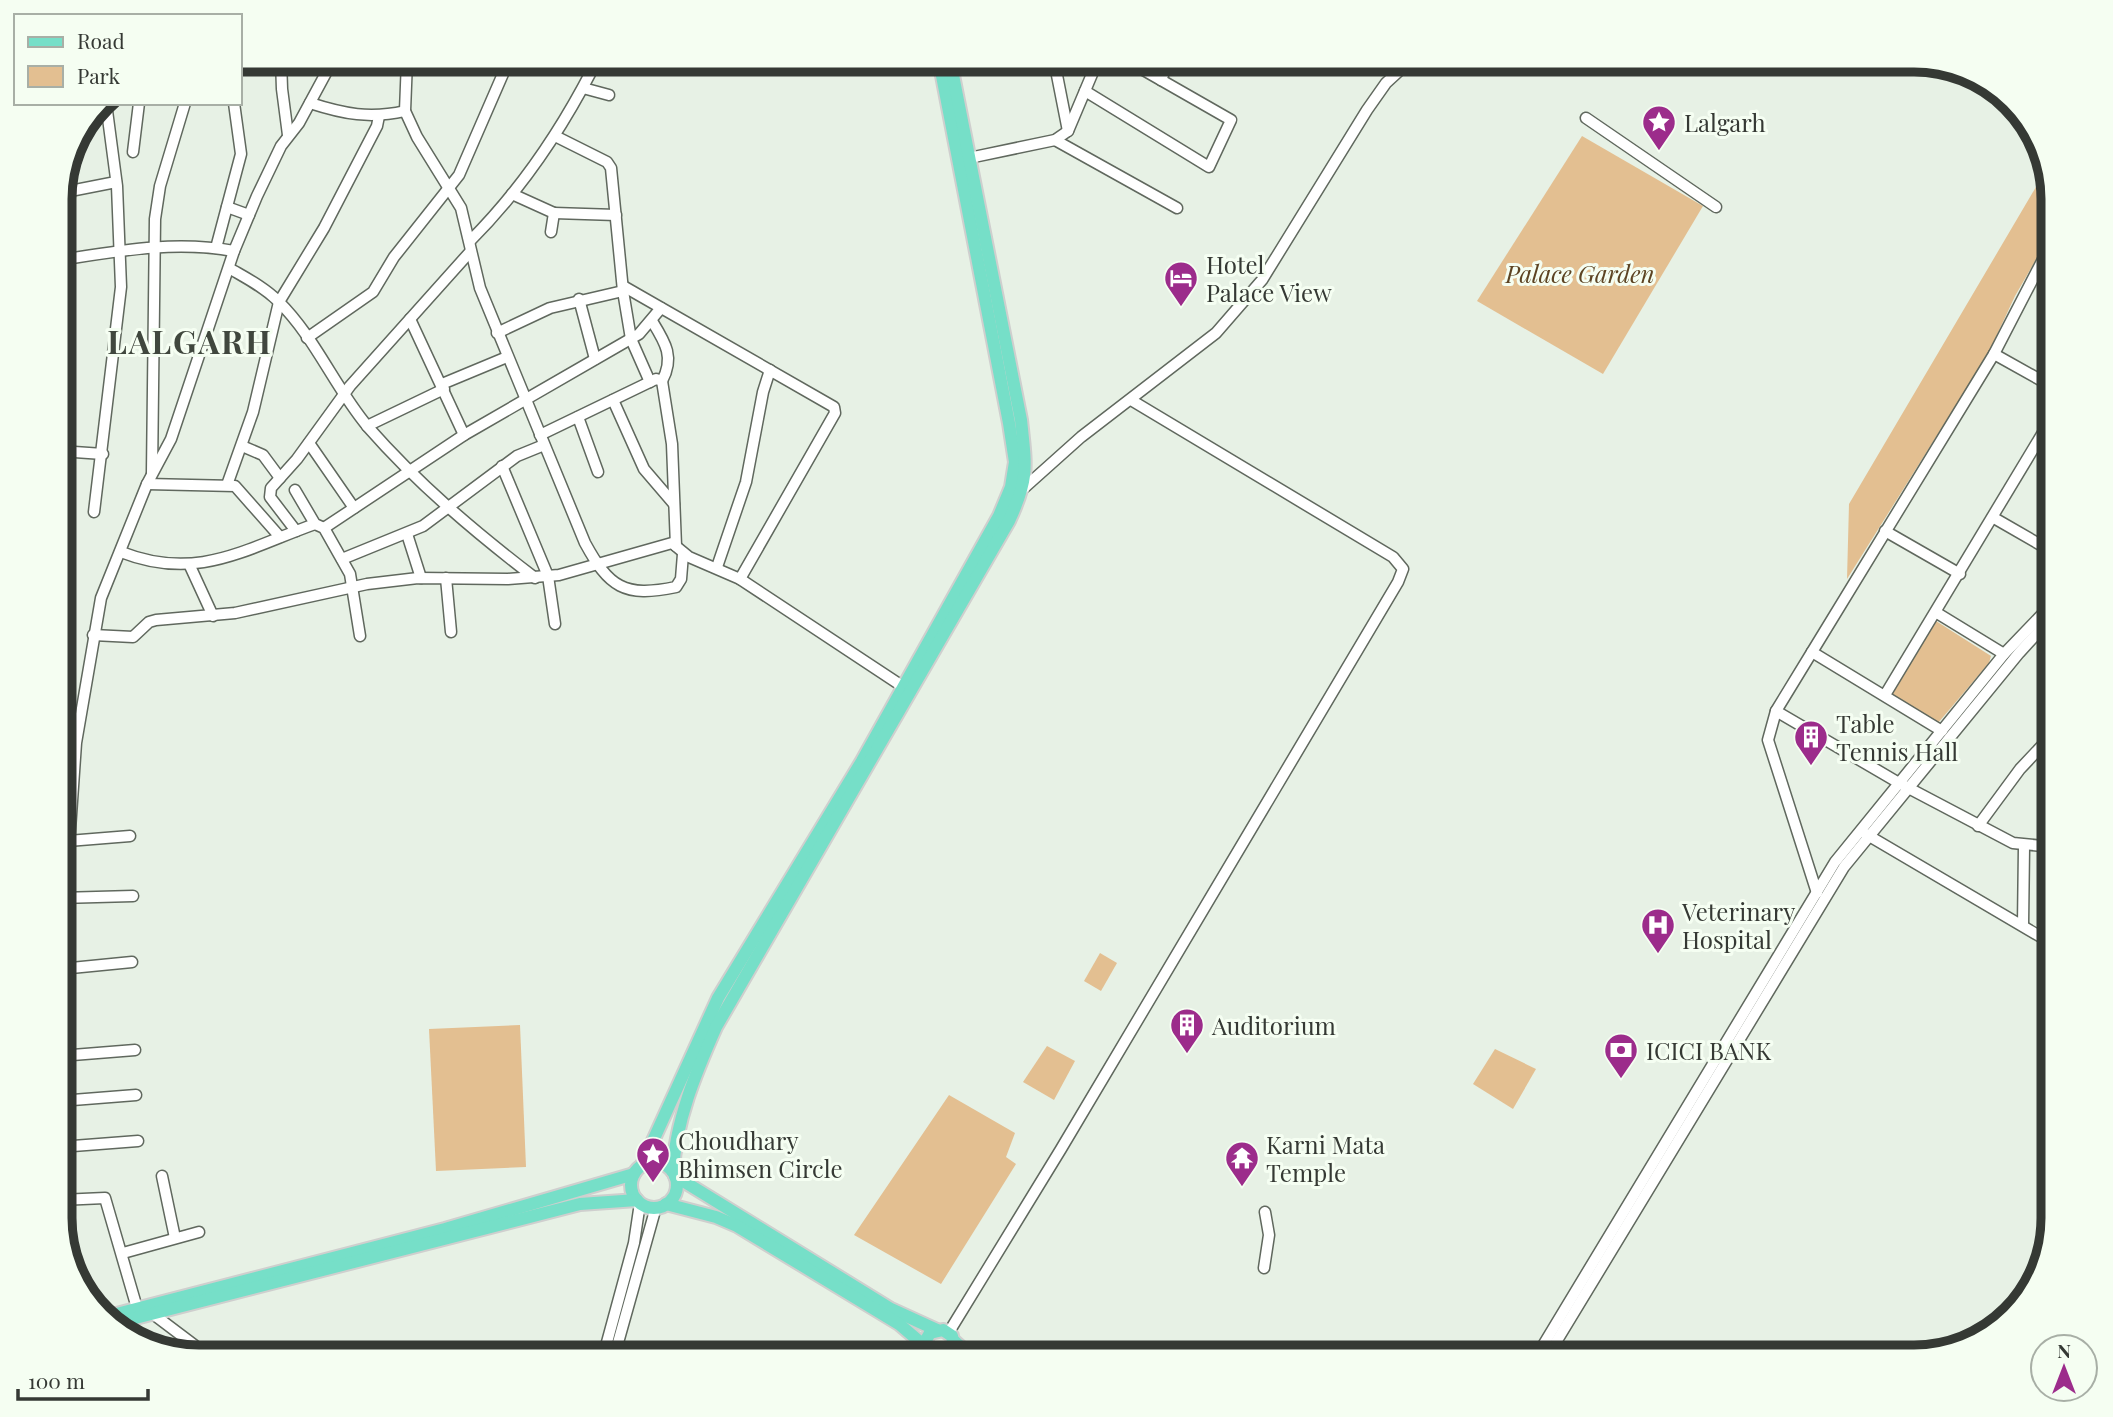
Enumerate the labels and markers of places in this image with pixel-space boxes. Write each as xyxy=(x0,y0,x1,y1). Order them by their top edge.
place icon: Lalgarh xyxy=(1640,103,1678,152)
place label: Lalgarh xyxy=(1684,106,1766,138)
place label: Hotel Palace View xyxy=(1206,248,1332,308)
hotel icon: Hotel Palace View xyxy=(1162,259,1200,308)
place label: Table Tennis Hall xyxy=(1836,707,1958,767)
building icon: Table Tennis Hall xyxy=(1792,718,1830,767)
place label: Veterinary Hospital xyxy=(1681,895,1795,955)
hospital icon: Veterinary Hospital xyxy=(1639,906,1677,955)
building icon: Auditorium xyxy=(1168,1006,1206,1055)
place label: Auditorium xyxy=(1211,1009,1336,1041)
bank icon: ICICI BANK xyxy=(1602,1031,1640,1080)
place label: ICICI BANK xyxy=(1646,1034,1771,1066)
place label: Choudhary Bhimsen Circle xyxy=(678,1124,843,1184)
place label: Karni Mata Temple xyxy=(1266,1128,1385,1188)
place icon: Choudhary Bhimsen Circle xyxy=(634,1135,672,1184)
temple icon: Karni Mata Temple xyxy=(1223,1139,1261,1188)

